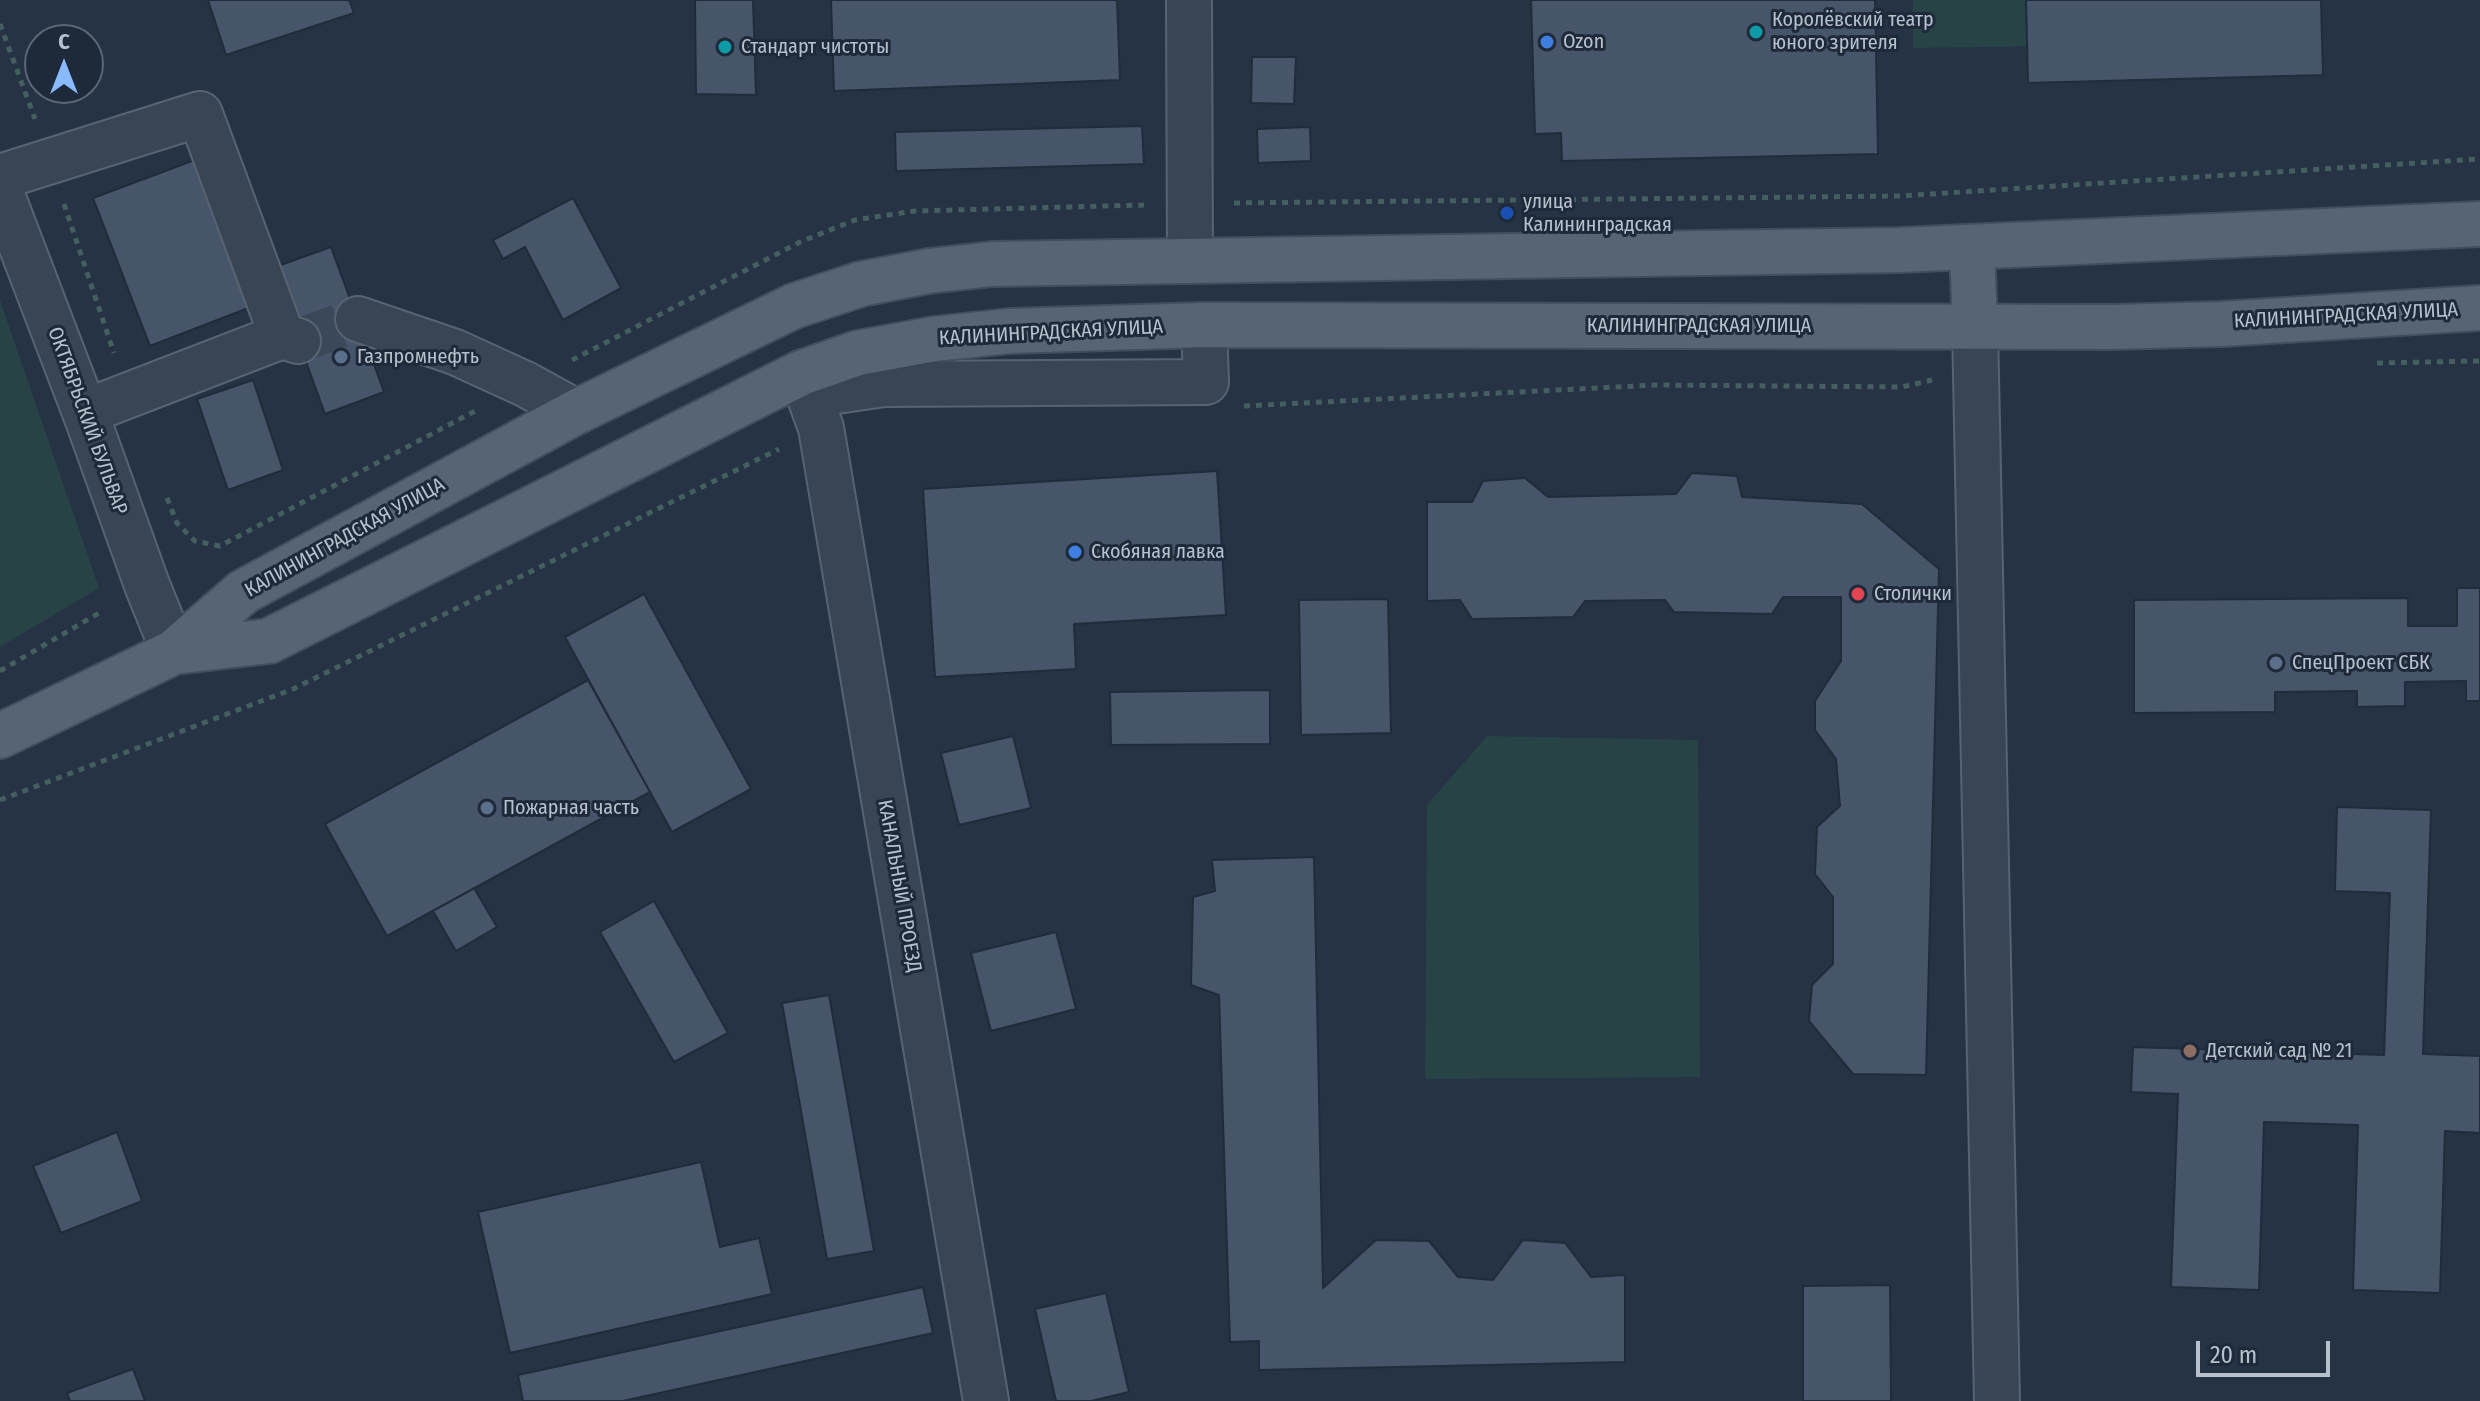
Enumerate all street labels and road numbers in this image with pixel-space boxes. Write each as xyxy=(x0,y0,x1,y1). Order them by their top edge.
street label: КАЛИНИНГРАДСКАЯ УЛИЦА xyxy=(2233,298,2459,334)
street label: КАЛИНИНГРАДСКАЯ УЛИЦА xyxy=(1587,314,1811,338)
street label: КАЛИНИНГРАДСКАЯ УЛИЦА xyxy=(938,315,1164,351)
street label: ОКТЯБРЬСКИЙ БУЛЬВАР xyxy=(42,324,132,518)
street label: КАЛИНИНГРАДСКАЯ УЛИЦА xyxy=(241,473,449,603)
street label: КАНАЛЬНЫЙ ПРОЕЗД xyxy=(872,798,926,974)

